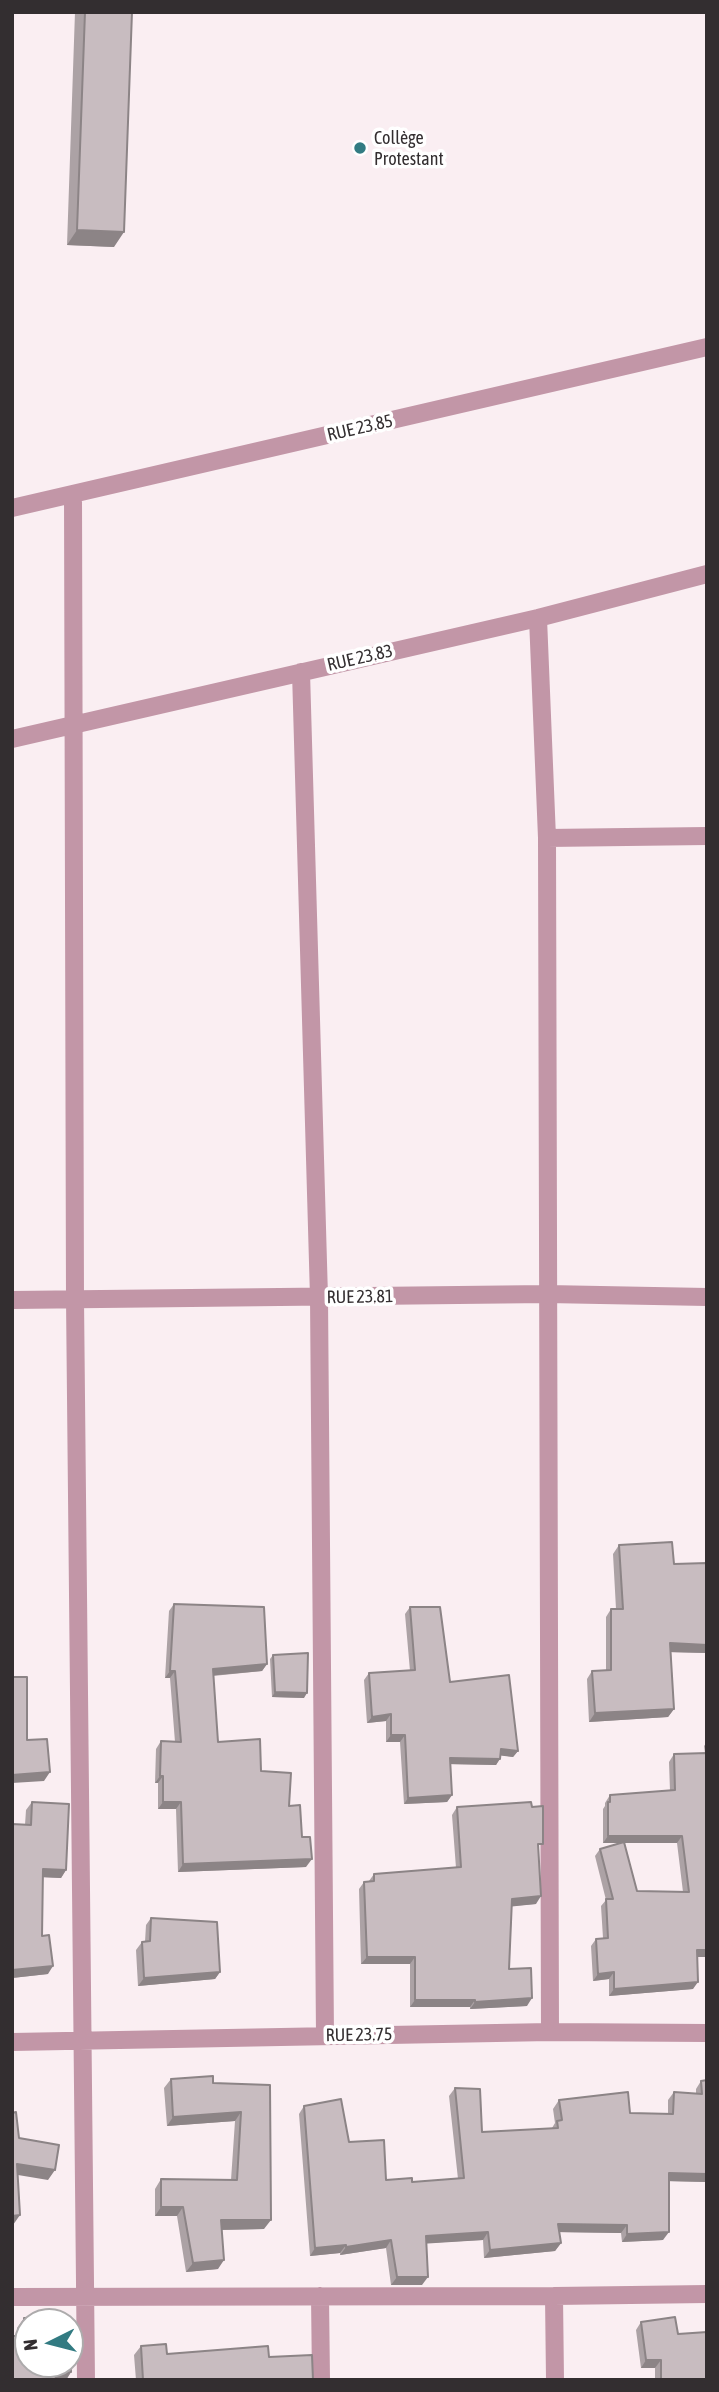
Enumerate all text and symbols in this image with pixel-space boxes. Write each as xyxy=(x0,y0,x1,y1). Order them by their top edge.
place label: Collège Protestant xyxy=(374,127,444,170)
marker: Collège Protestant xyxy=(352,140,368,156)
street label: RUE 23.85 xyxy=(325,410,395,446)
street label: RUE 23.83 xyxy=(325,640,395,676)
street label: RUE 23.81 xyxy=(326,1286,394,1308)
street label: RUE 23.75 xyxy=(325,2024,393,2046)
north arrow xyxy=(14,2308,84,2378)
text: N xyxy=(19,2338,42,2352)

